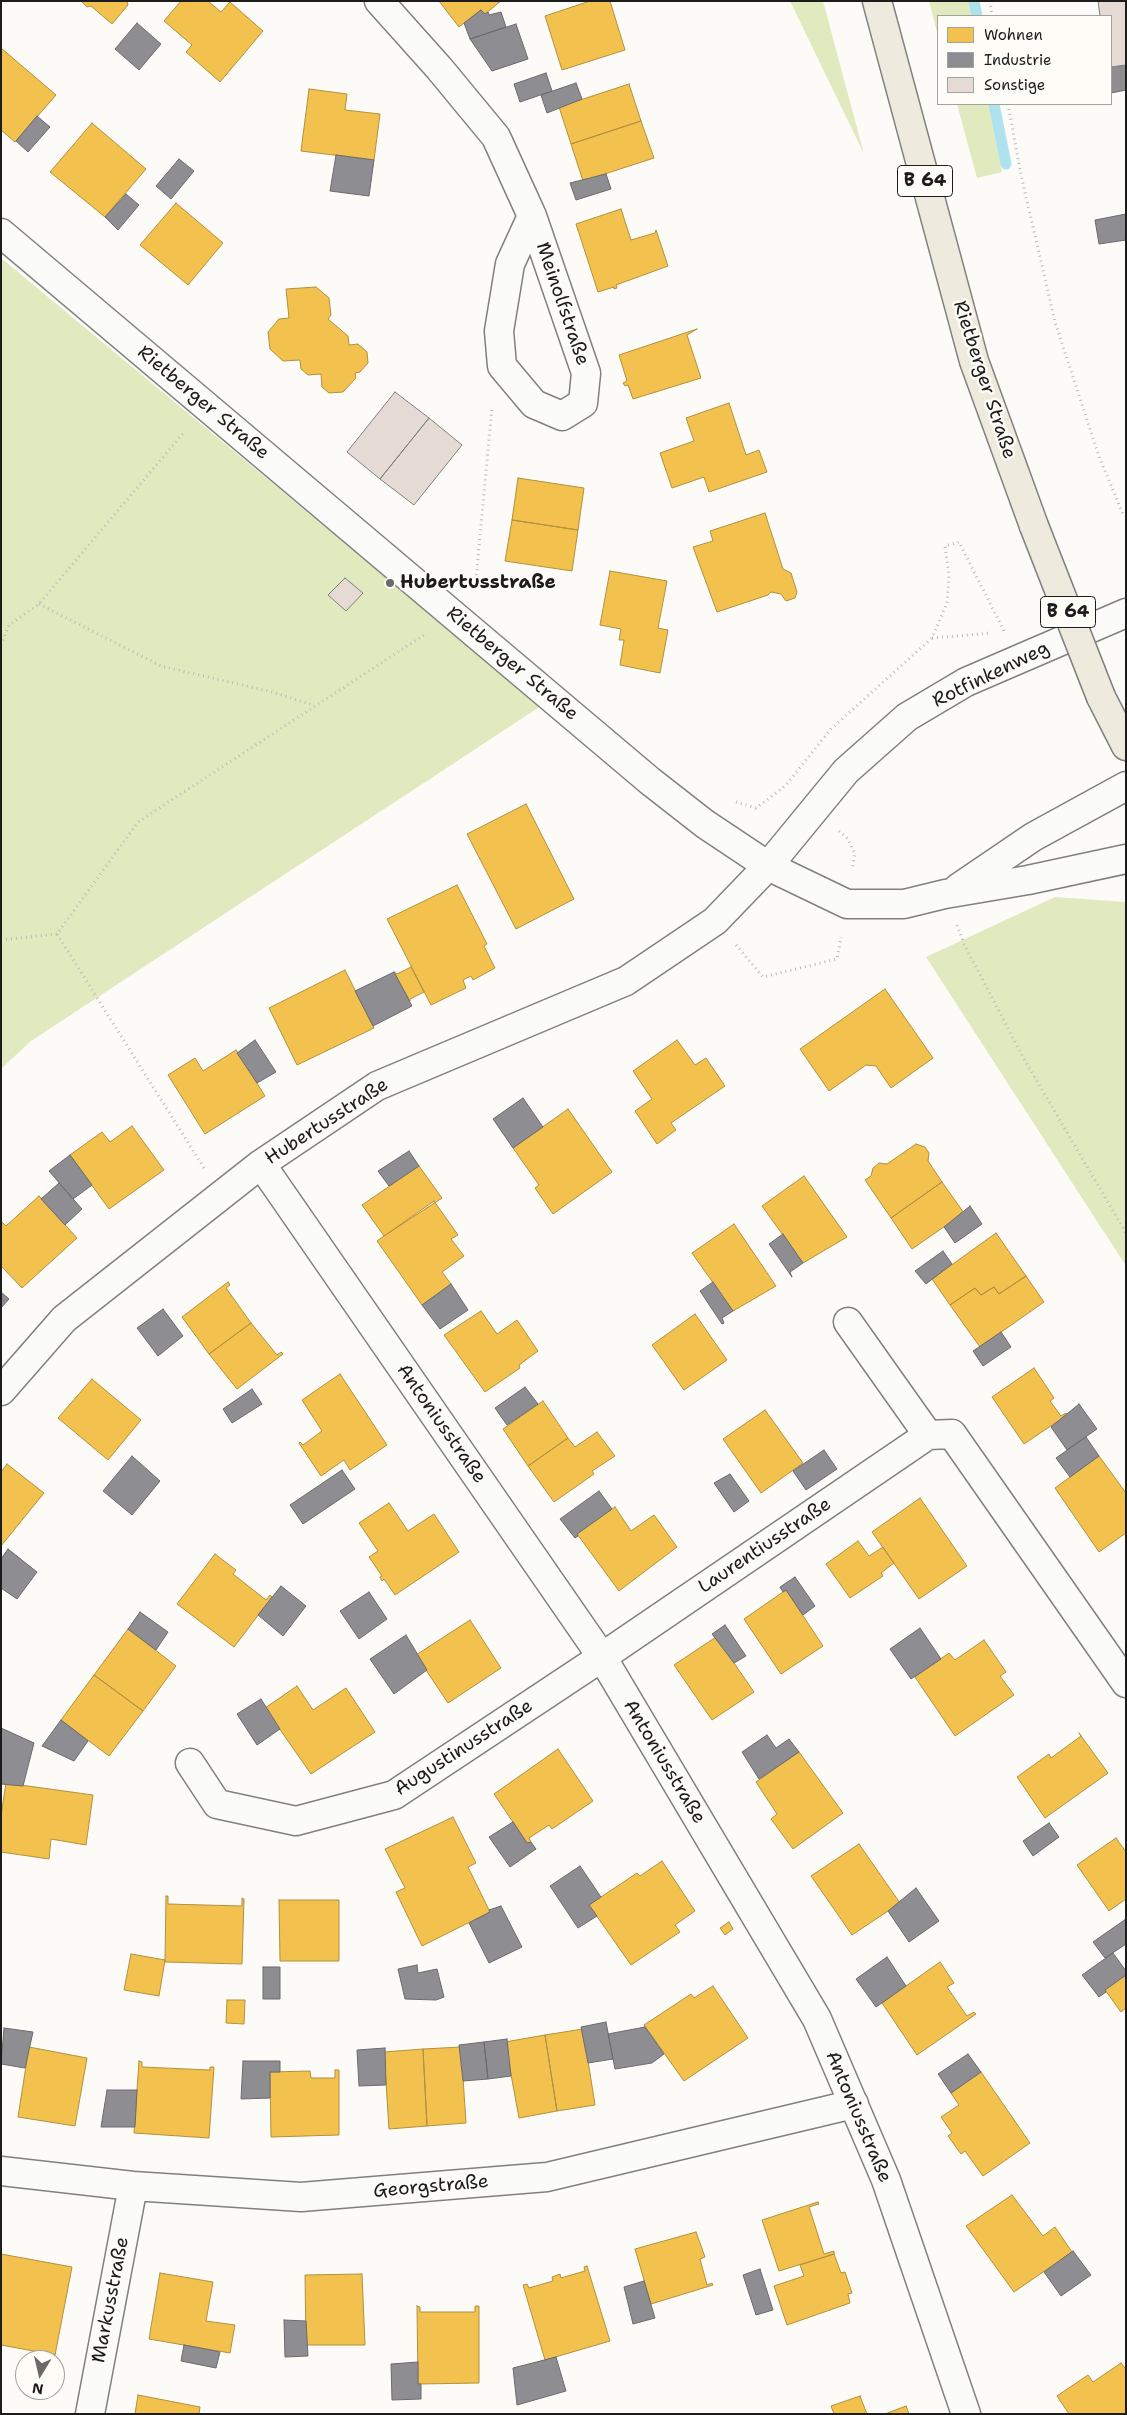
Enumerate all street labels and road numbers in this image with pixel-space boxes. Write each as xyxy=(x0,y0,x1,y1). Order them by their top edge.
road number: B 64 xyxy=(898,166,952,197)
street label: Meinolfstraße xyxy=(530,240,594,368)
street label: Rietberger Straße xyxy=(948,298,1020,462)
street label: Rietberger Straße xyxy=(132,341,274,465)
road number: B 64 xyxy=(1040,596,1096,628)
street label: Rietberger Straße xyxy=(441,602,583,726)
street label: Rotfinkenweg xyxy=(929,637,1053,713)
street label: Hubertusstraße xyxy=(261,1074,393,1170)
street label: Antoniusstraße xyxy=(391,1360,491,1488)
street label: Laurentiusstraße xyxy=(694,1493,836,1599)
street label: Augustinusstraße xyxy=(391,1695,537,1801)
street label: Antoniusstraße xyxy=(618,1696,710,1828)
street label: Antoniusstraße xyxy=(820,2048,896,2186)
street label: Georgstraße xyxy=(372,2171,490,2203)
street label: Markusstraße xyxy=(88,2235,134,2365)

